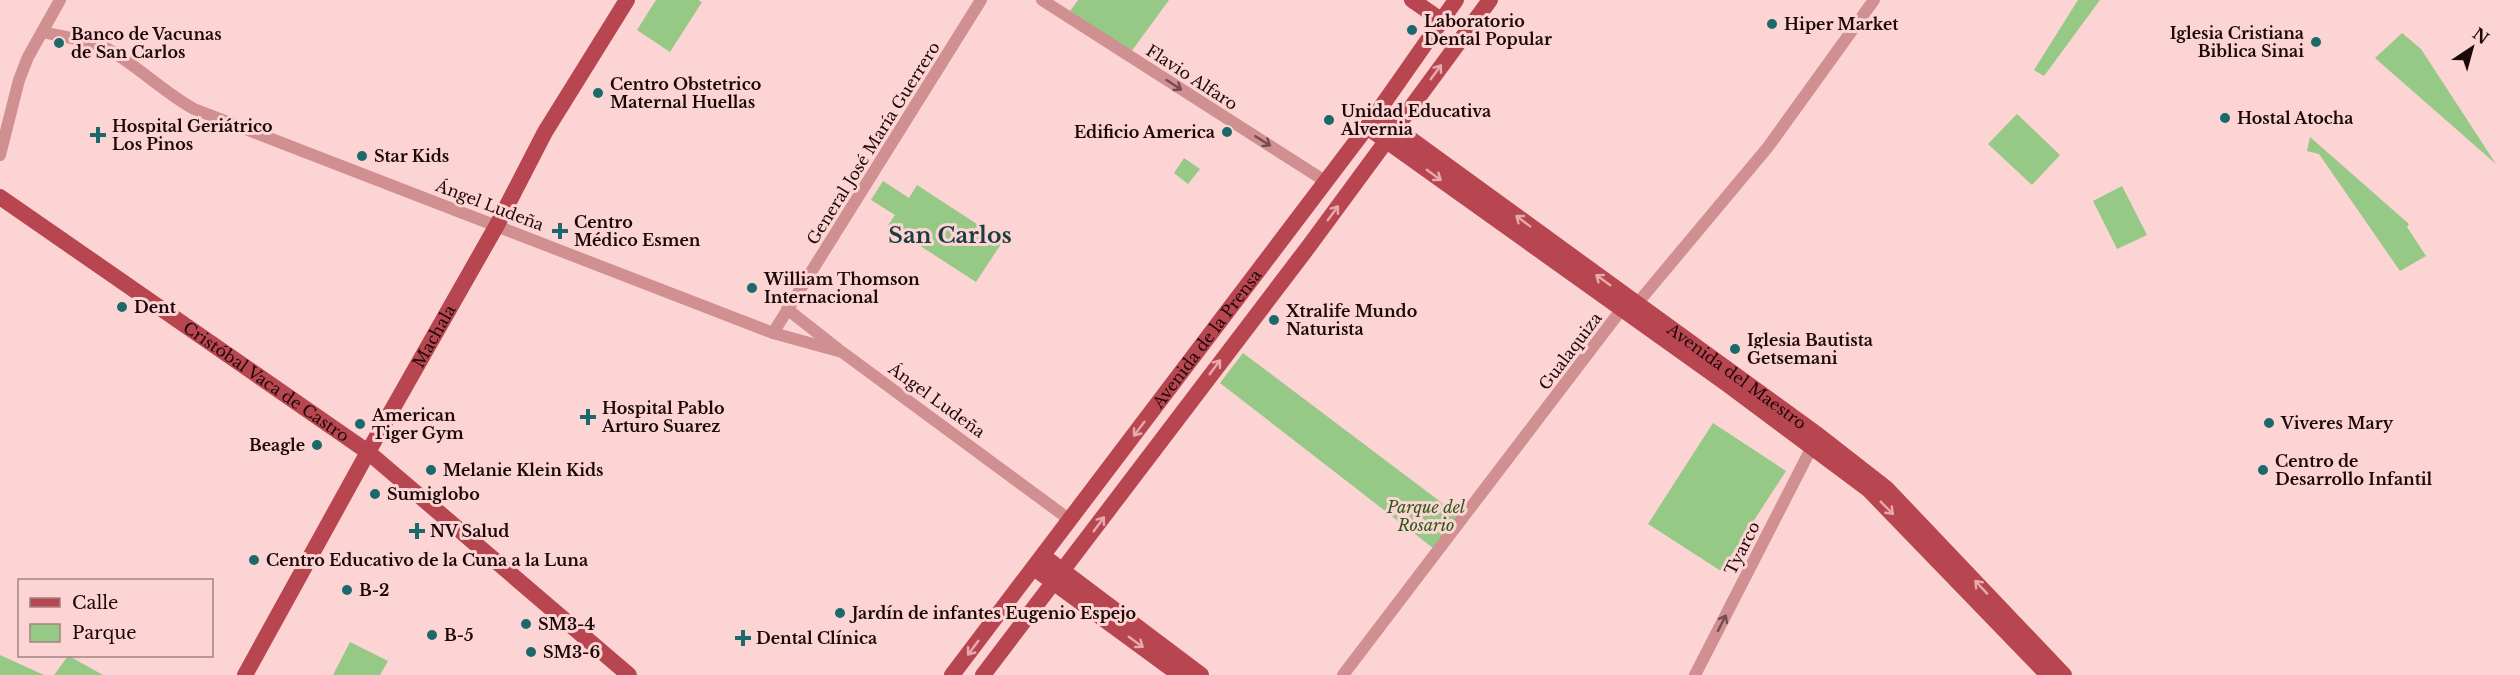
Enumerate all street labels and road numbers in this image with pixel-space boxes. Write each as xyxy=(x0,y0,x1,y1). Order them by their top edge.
street label: General José María Guerrero xyxy=(802,38,944,248)
street label: Flavio Alfaro xyxy=(1143,40,1241,114)
street label: Ángel Ludeña xyxy=(432,175,547,235)
street label: Avenida de la Prensa xyxy=(1147,265,1266,413)
street label: Machala xyxy=(408,301,460,371)
street label: Gualaquiza xyxy=(1534,308,1606,394)
street label: Cristóbal Vaca de Castro xyxy=(179,317,353,446)
street label: Avenida del Maestro xyxy=(1663,318,1810,433)
street label: Ángel Ludeña xyxy=(884,358,989,442)
street label: Tyarco xyxy=(1720,518,1764,578)

